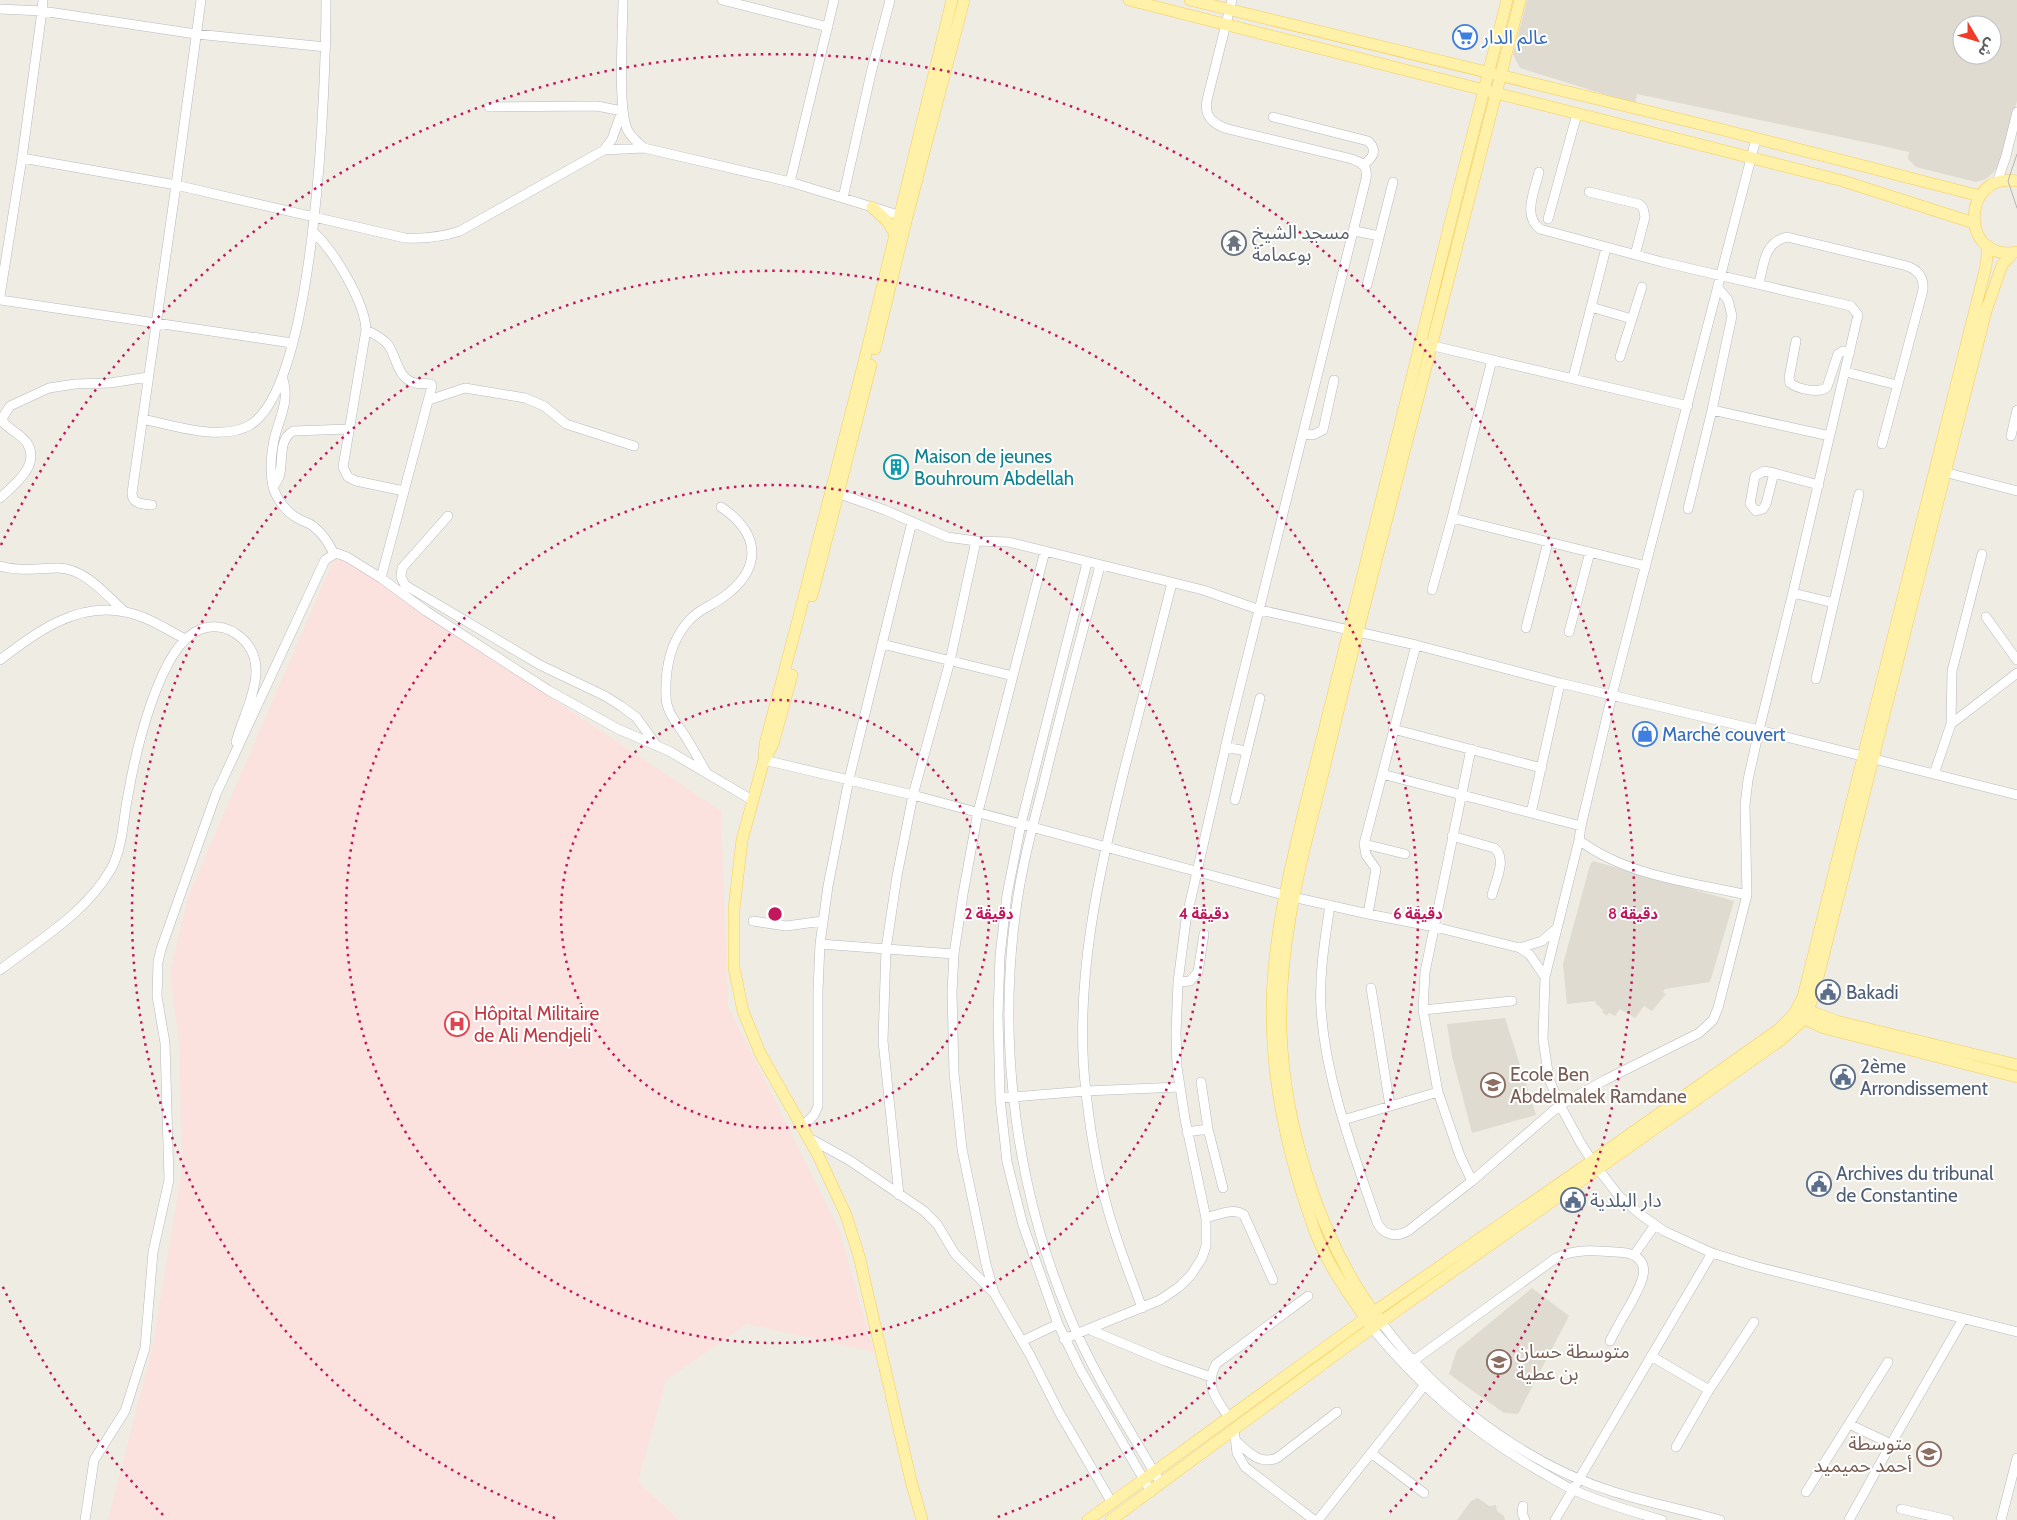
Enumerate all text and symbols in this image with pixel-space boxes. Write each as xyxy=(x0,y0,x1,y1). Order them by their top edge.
north arrow xyxy=(1952,15,2002,65)
supermarket icon: عالم الدار xyxy=(1452,24,1478,50)
place label: عالم الدار xyxy=(1481,26,1548,52)
text: ش xyxy=(1974,35,2000,61)
place label: مسجد الشيخ بوعمامة xyxy=(1252,221,1350,266)
temple icon: مسجد الشيخ بوعمامة xyxy=(1221,230,1247,256)
place label: Maison de jeunes Bouhroum Abdellah xyxy=(914,445,1074,490)
building icon: Maison de jeunes Bouhroum Abdellah xyxy=(883,454,909,480)
shop icon: Marché couvert xyxy=(1632,721,1658,747)
place label: Marché couvert xyxy=(1662,723,1786,746)
centre of rings xyxy=(766,905,784,923)
text: 2 دقيقة xyxy=(964,905,1014,923)
text: 4 دقيقة xyxy=(1179,905,1229,923)
text: 6 دقيقة xyxy=(1393,905,1443,923)
text: 8 دقيقة xyxy=(1608,905,1658,923)
public building icon: Bakadi xyxy=(1815,979,1841,1005)
place label: Bakadi xyxy=(1846,981,1899,1004)
place label: Hôpital Militaire de Ali Mendjeli xyxy=(474,1002,600,1047)
hospital icon: Hôpital Militaire de Ali Mendjeli xyxy=(444,1011,470,1037)
place label: 2ème Arrondissement xyxy=(1860,1055,1988,1100)
place label: Ecole Ben Abdelmalek Ramdane xyxy=(1510,1063,1687,1108)
public building icon: 2ème Arrondissement xyxy=(1830,1064,1856,1090)
school or university icon: Ecole Ben Abdelmalek Ramdane xyxy=(1480,1072,1506,1098)
place label: Archives du tribunal de Constantine xyxy=(1836,1162,1994,1207)
public building icon: Archives du tribunal de Constantine xyxy=(1806,1171,1832,1197)
public building icon: دار البلدية xyxy=(1560,1187,1586,1213)
place label: دار البلدية xyxy=(1590,1189,1662,1212)
place label: متوسطة حسان بن عطية xyxy=(1516,1340,1630,1385)
school or university icon: متوسطة حسان بن عطية xyxy=(1486,1349,1512,1375)
place label: متوسطة أحمد حميميد xyxy=(1814,1432,1912,1477)
school or university icon: متوسطة أحمد حميميد xyxy=(1916,1441,1942,1467)

